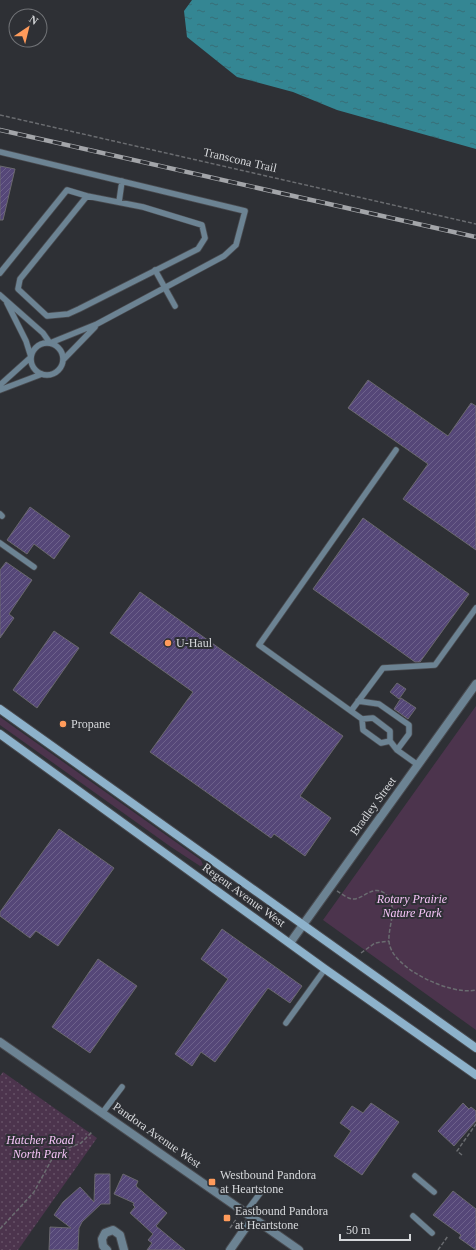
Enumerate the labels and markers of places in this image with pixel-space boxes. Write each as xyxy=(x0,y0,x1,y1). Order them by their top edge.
place label: U-Haul xyxy=(176,636,213,650)
marker: U-Haul xyxy=(163,638,173,648)
place label: Propane xyxy=(71,717,110,731)
marker: Propane xyxy=(58,719,68,729)
place label: Westbound Pandora at Heartstone xyxy=(220,1168,317,1196)
marker: Westbound Pandora at Heartstone xyxy=(207,1177,217,1187)
place label: Eastbound Pandora at Heartstone xyxy=(235,1204,329,1232)
marker: Eastbound Pandora at Heartstone xyxy=(222,1213,232,1223)

